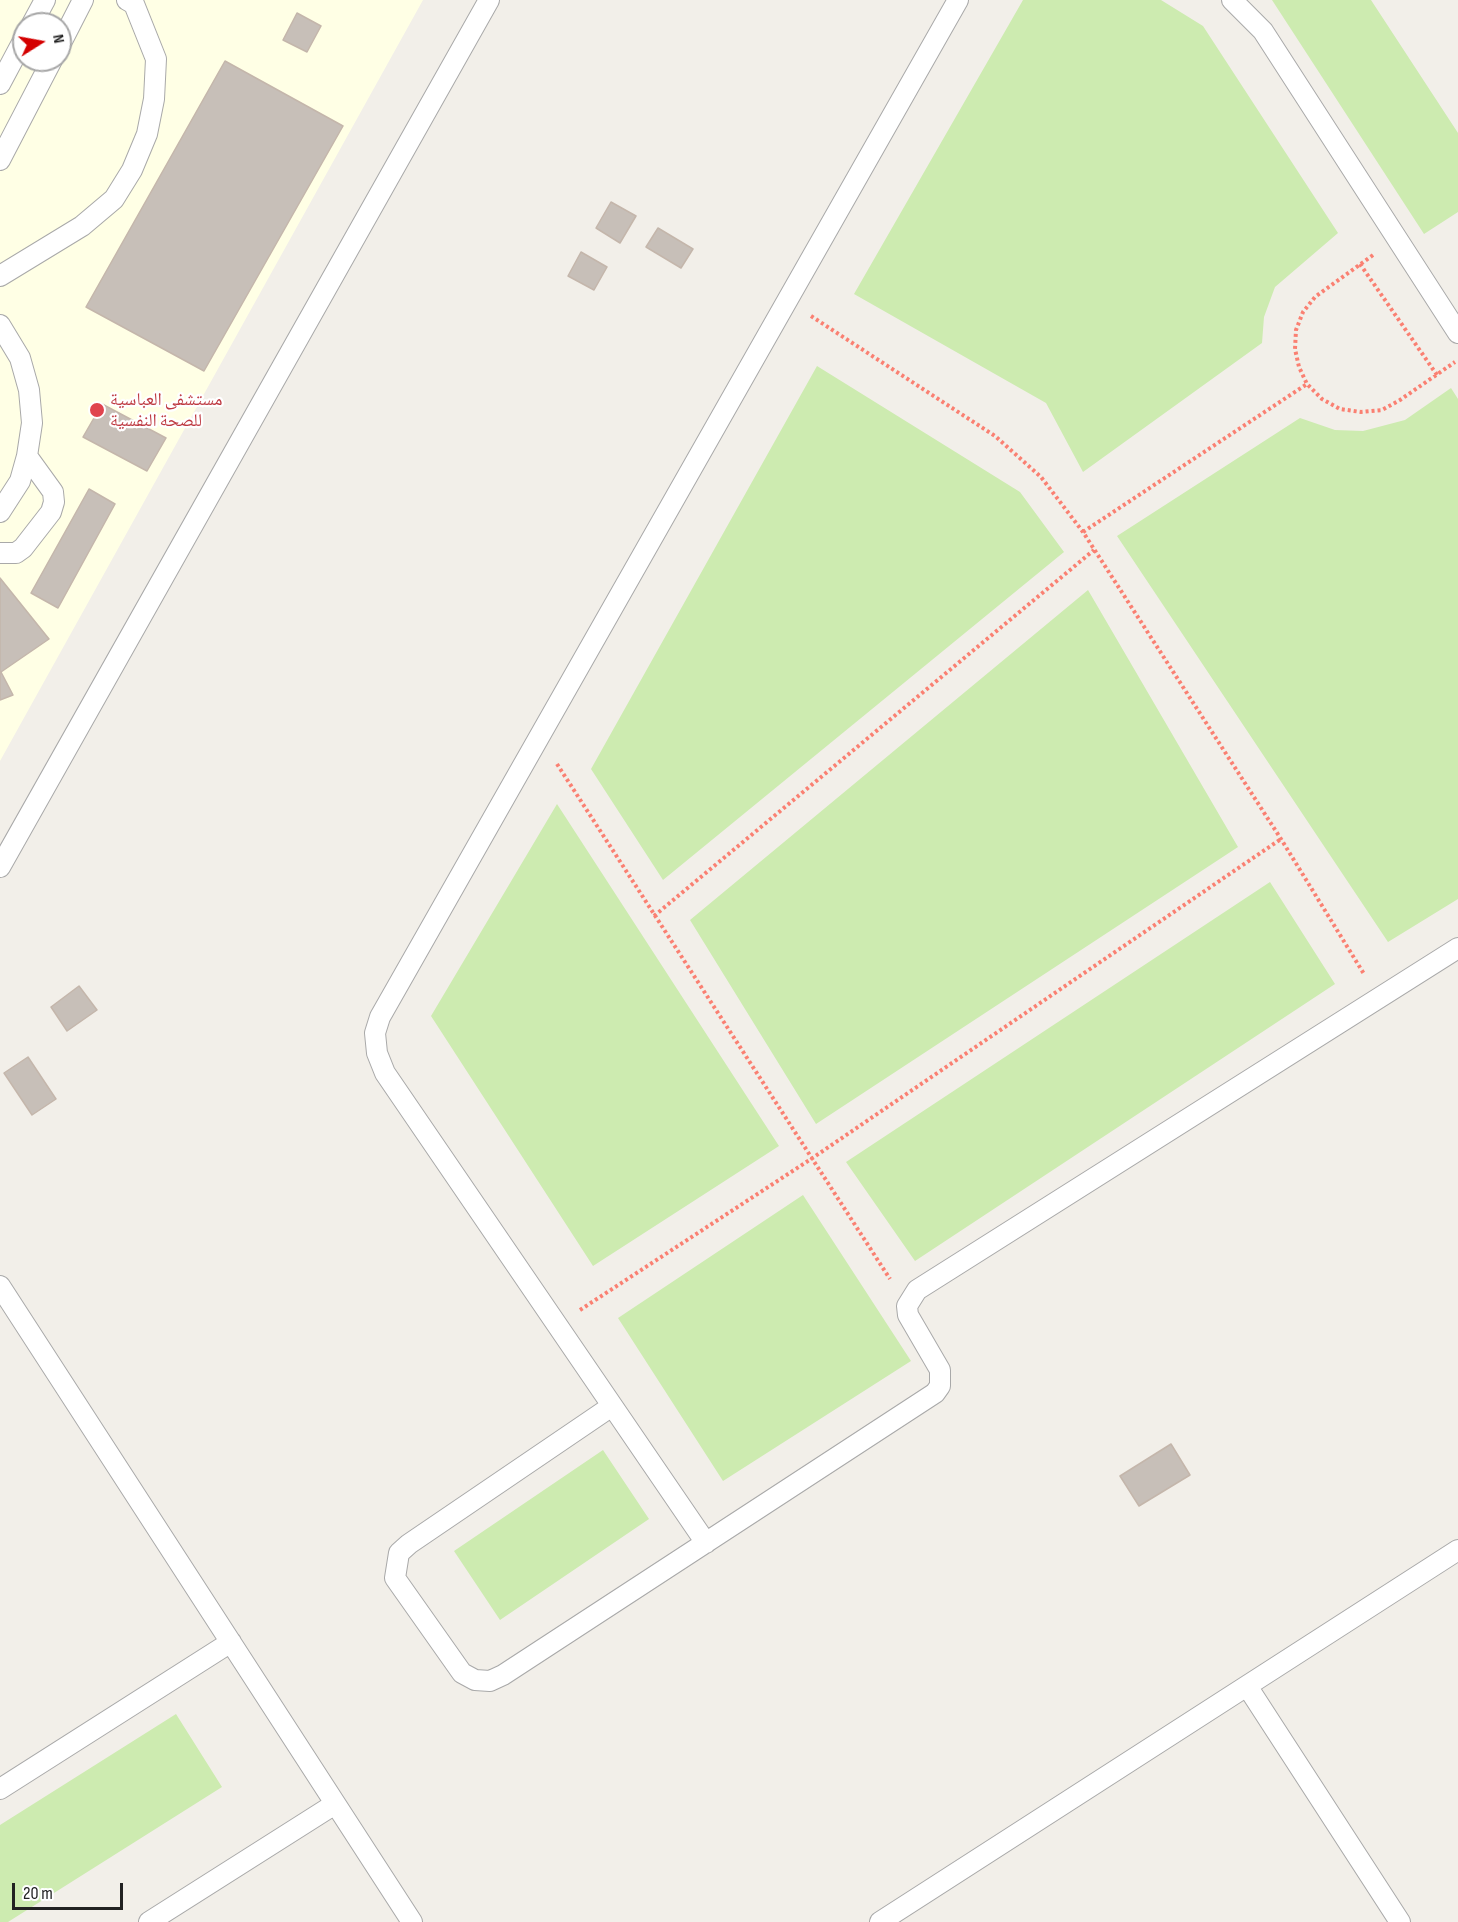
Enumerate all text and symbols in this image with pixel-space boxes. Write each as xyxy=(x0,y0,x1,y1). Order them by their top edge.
north arrow xyxy=(12,12,72,72)
text: N xyxy=(48,33,68,45)
place label: مستشفى العباسية للصحة النفسية xyxy=(110,389,223,432)
marker: مستشفى العباسية للصحة النفسية xyxy=(88,401,106,419)
scale bar xyxy=(15,1871,126,1909)
text: 20 m xyxy=(23,1883,53,1904)

